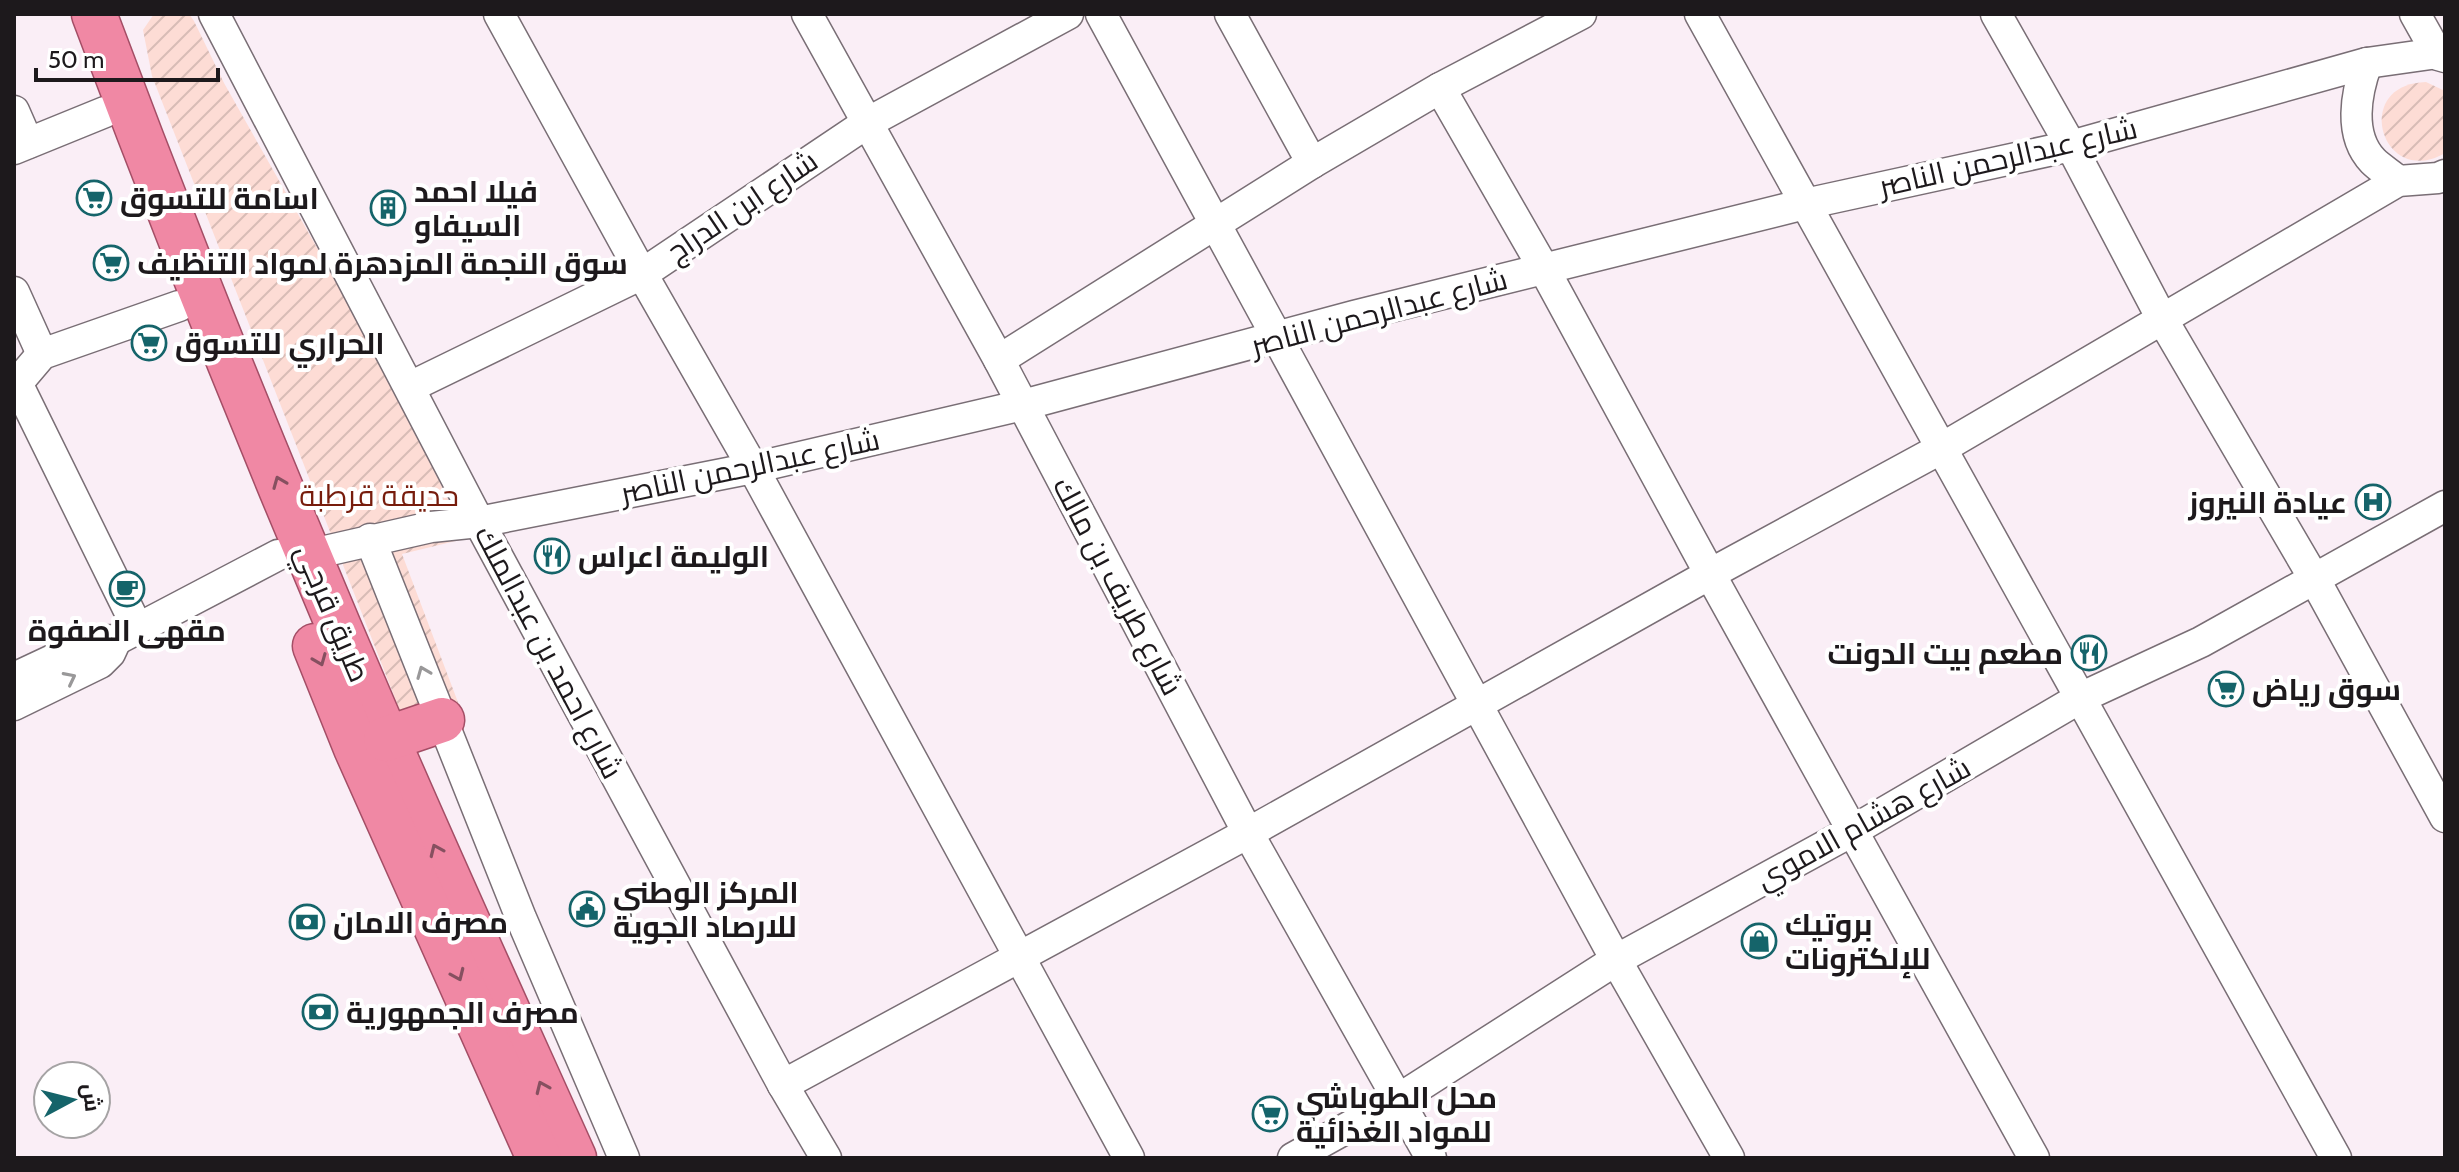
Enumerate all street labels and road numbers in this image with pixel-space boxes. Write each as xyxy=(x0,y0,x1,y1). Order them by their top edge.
street label: شارع عبدالرحمن الناصر xyxy=(1873,109,2141,207)
street label: شارع ابن الدراج xyxy=(659,142,826,272)
street label: شارع عبدالرحمن الناصر xyxy=(1245,260,1512,366)
street label: شارع عبدالرحمن الناصر xyxy=(615,420,883,514)
street label: شارع طريف بن مالك xyxy=(1043,471,1191,702)
street label: شارع احمد بن عبدالملك xyxy=(465,519,631,786)
street label: طريق قرجي xyxy=(283,539,378,689)
street label: شارع هشام الاموي xyxy=(1749,749,1979,902)

